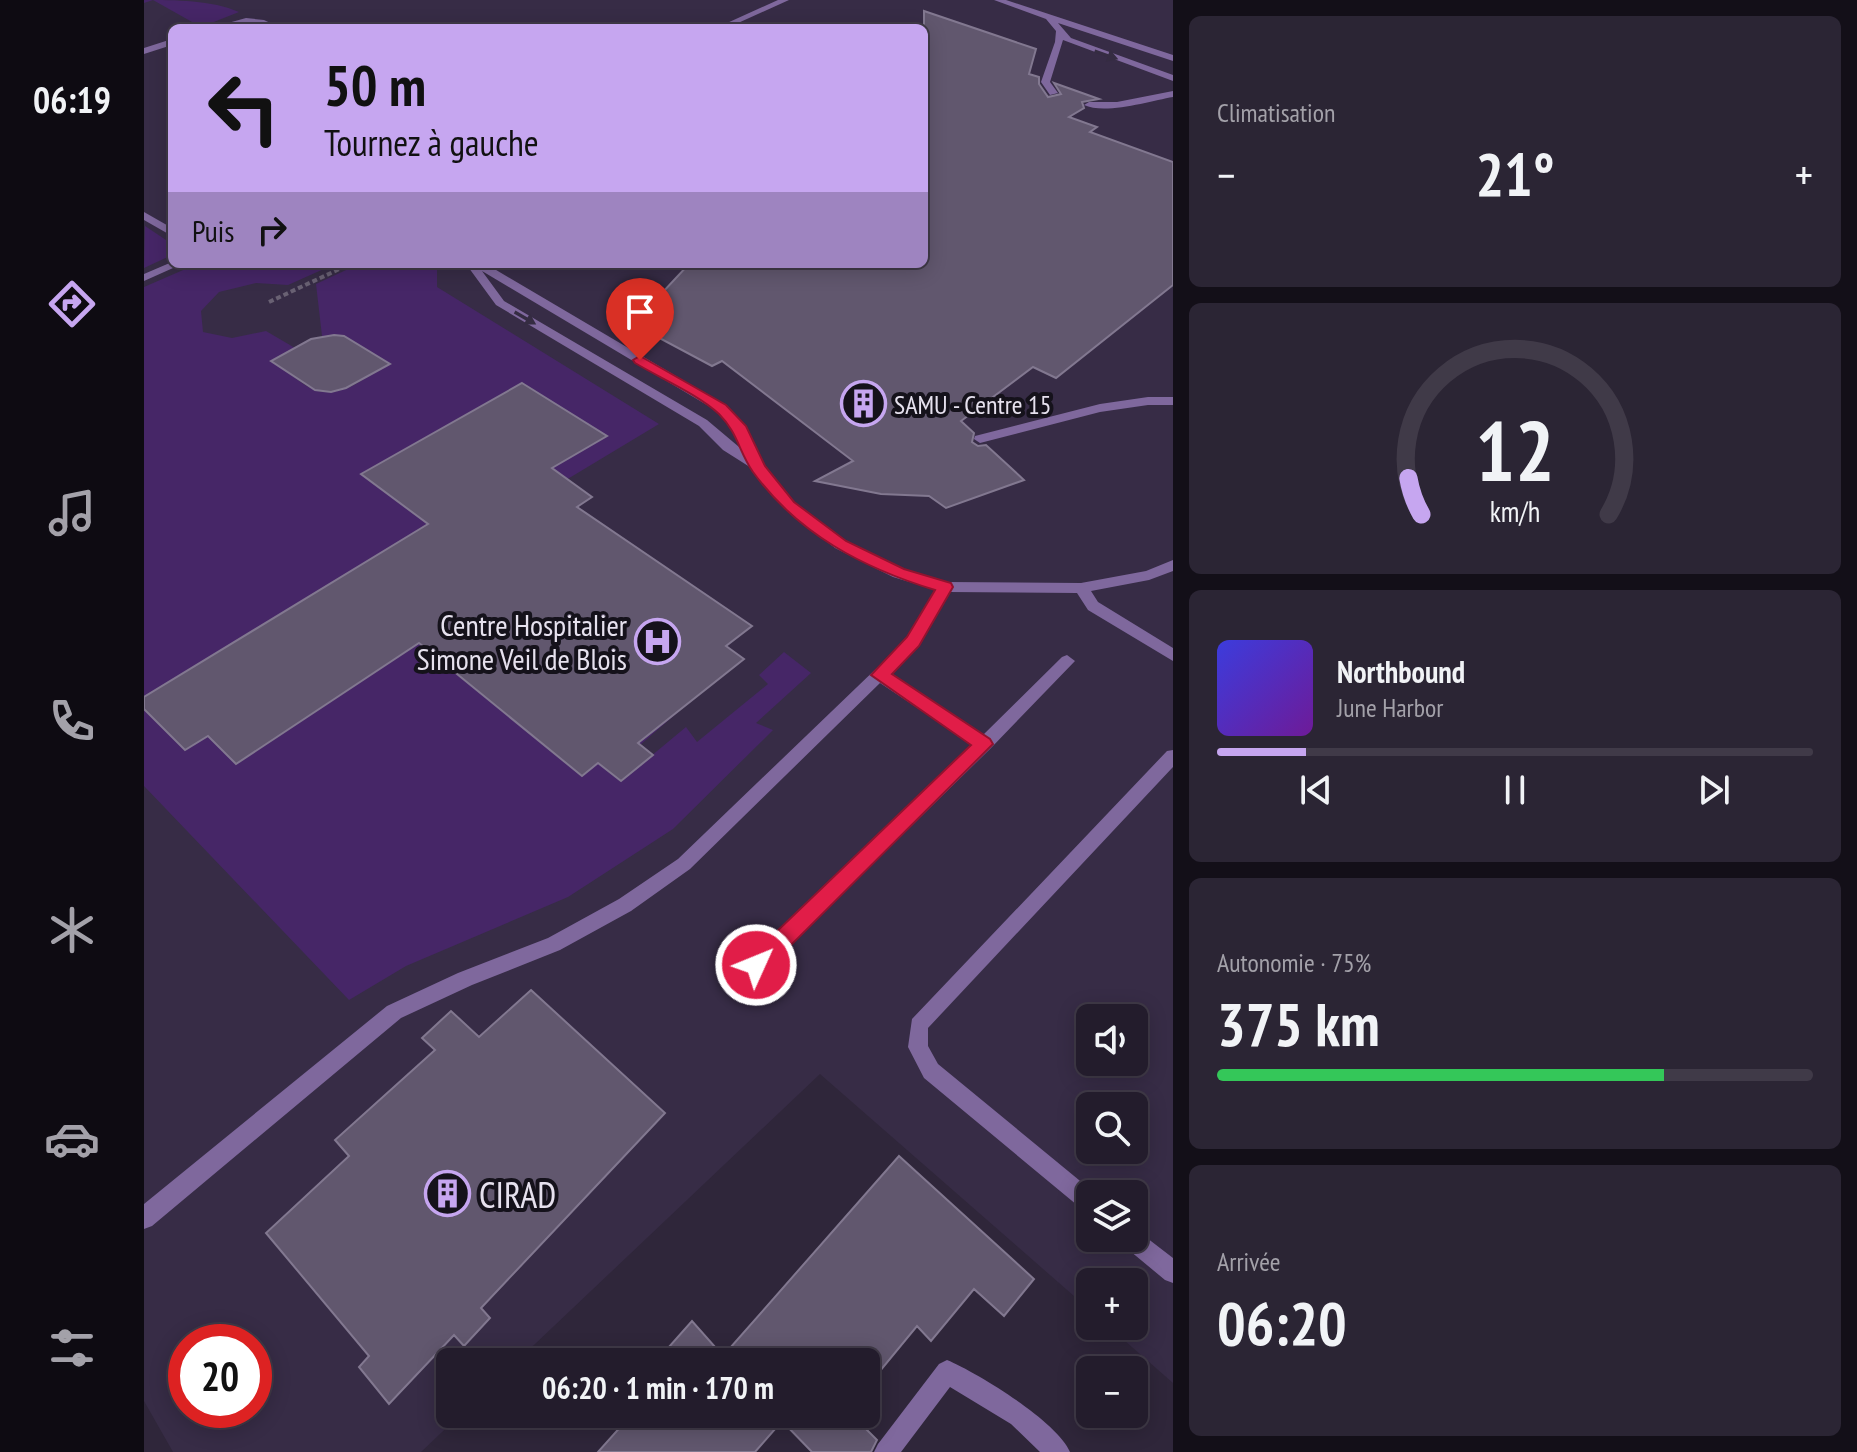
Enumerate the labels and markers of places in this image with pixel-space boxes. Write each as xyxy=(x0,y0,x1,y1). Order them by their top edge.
pin xyxy=(606,278,674,360)
building icon: SAMU - Centre 15 xyxy=(839,380,887,428)
place label: SAMU - Centre 15 xyxy=(894,388,1051,421)
place label: Centre Hospitalier Simone Veil de Blois xyxy=(417,605,628,678)
hospital icon: Centre Hospitalier Simone Veil de Blois xyxy=(634,617,682,665)
building icon: CIRAD xyxy=(424,1170,472,1218)
place label: CIRAD xyxy=(479,1171,556,1218)

